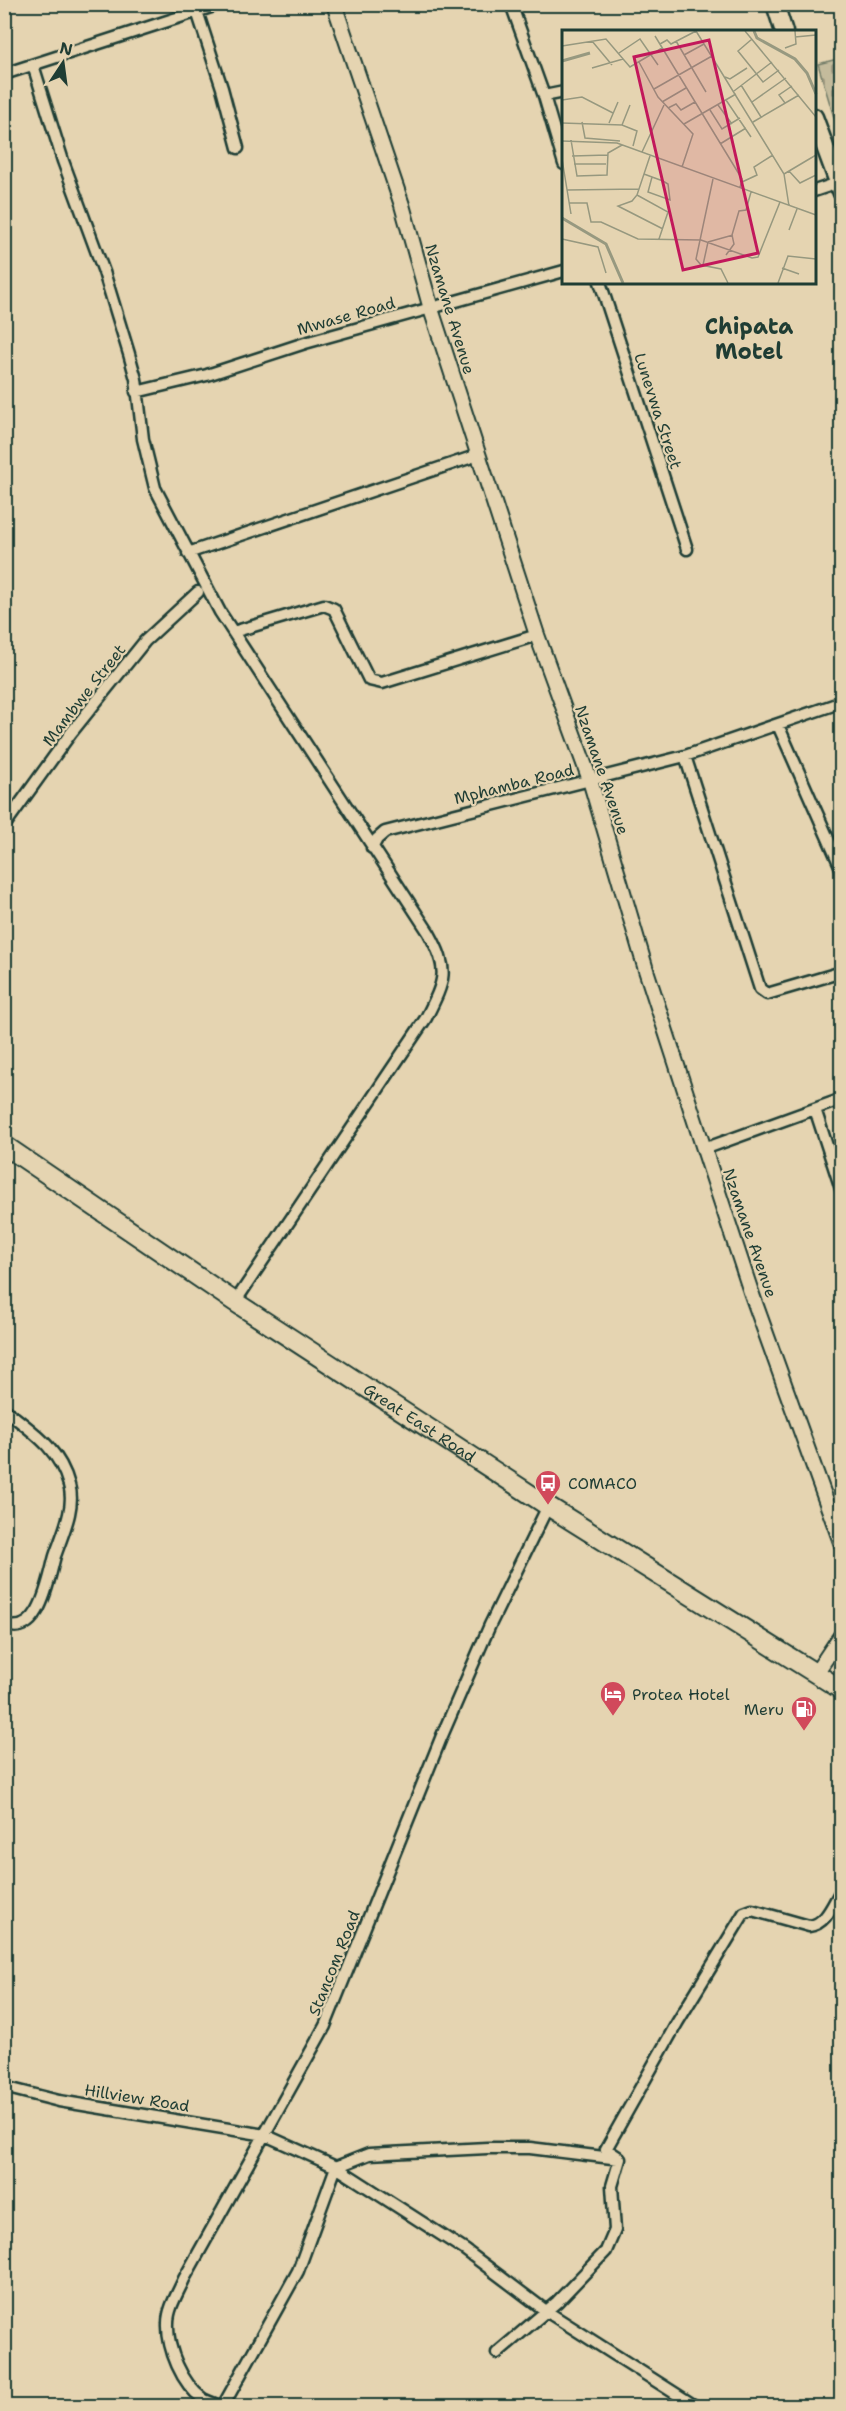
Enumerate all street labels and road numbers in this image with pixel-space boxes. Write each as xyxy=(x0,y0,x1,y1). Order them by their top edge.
street label: Nzamane Avenue xyxy=(420,241,480,377)
street label: Mwase Road xyxy=(294,292,398,340)
street label: Lunevwa Street xyxy=(629,350,687,472)
street label: Mambwe Street xyxy=(38,640,130,750)
street label: Nzamane Avenue xyxy=(570,703,634,837)
street label: Mphamba Road xyxy=(452,759,576,809)
street label: Nzamane Avenue xyxy=(718,1166,782,1300)
street label: Great East Road xyxy=(360,1378,480,1467)
street label: Stancom Road xyxy=(303,1907,365,2019)
street label: Hillview Road xyxy=(83,2079,191,2117)

